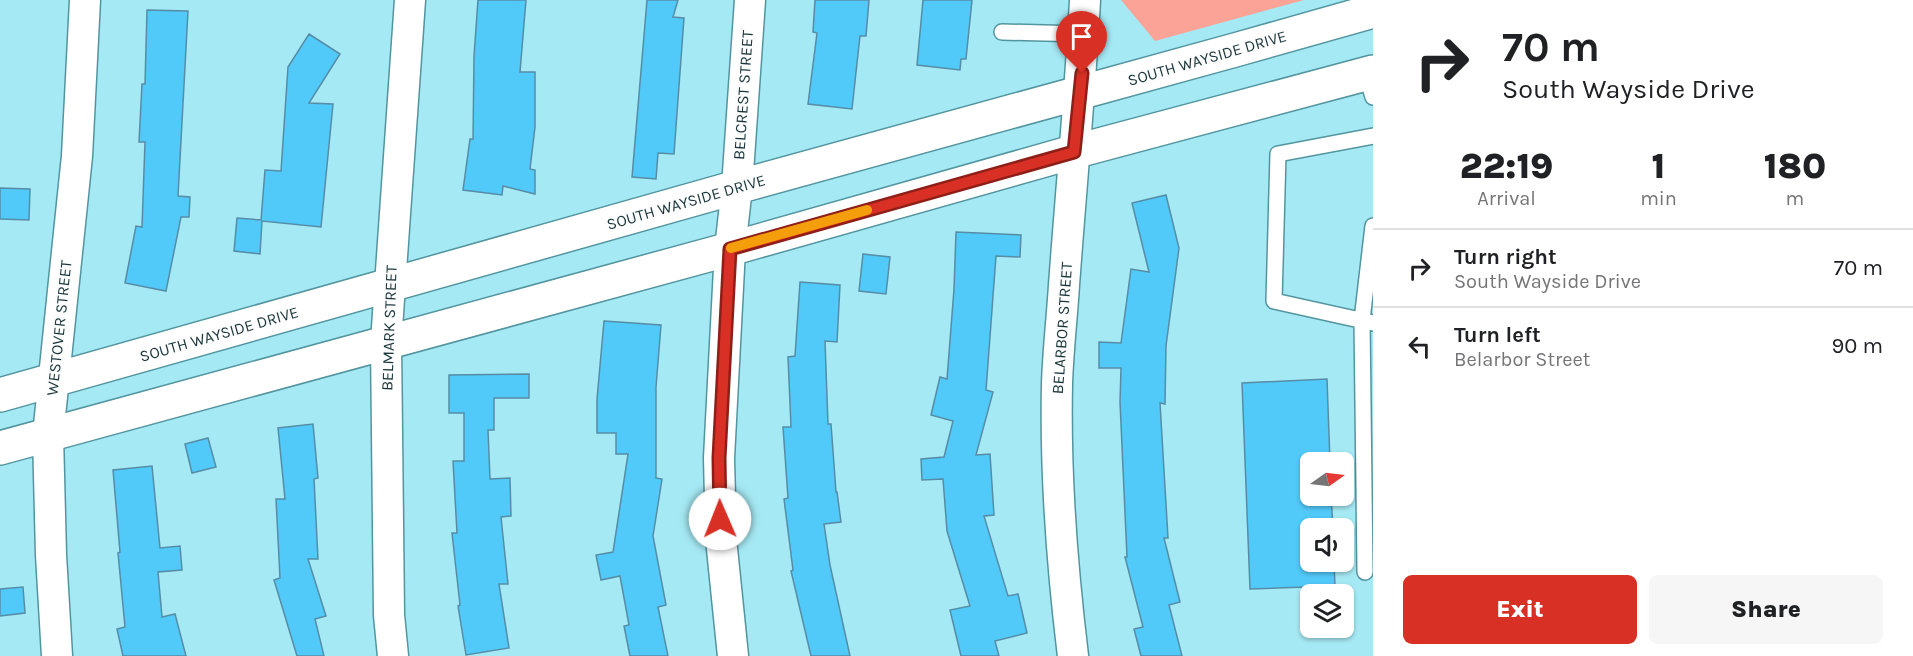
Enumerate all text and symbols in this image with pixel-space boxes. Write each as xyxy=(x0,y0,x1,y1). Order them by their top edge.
pin xyxy=(1056,11,1107,73)
icon: arrive xyxy=(1065,20,1098,53)
text: 70 m xyxy=(1502,22,1600,72)
icon: right xyxy=(1403,24,1481,102)
street label: SOUTH WAYSIDE DRIVE xyxy=(1125,26,1289,90)
street label: BELCREST STREET xyxy=(729,30,757,160)
text: South Wayside Drive xyxy=(1502,73,1755,105)
text: 22:19 xyxy=(1460,145,1553,187)
text: 1 xyxy=(1652,145,1665,187)
text: 180 xyxy=(1764,145,1826,187)
street label: SOUTH WAYSIDE DRIVE xyxy=(604,170,768,234)
text: Arrival xyxy=(1477,187,1536,210)
text: min xyxy=(1640,187,1677,210)
text: m xyxy=(1786,187,1804,210)
text: Turn right xyxy=(1454,244,1557,270)
icon: right xyxy=(1403,252,1436,285)
text: 70 m xyxy=(1834,255,1883,281)
street label: WESTOVER STREET xyxy=(42,259,76,397)
street label: BELARBOR STREET xyxy=(1048,261,1076,395)
street label: BELMARK STREET xyxy=(377,265,401,391)
text: South Wayside Drive xyxy=(1454,270,1641,293)
street label: SOUTH WAYSIDE DRIVE xyxy=(137,302,301,366)
text: Turn left xyxy=(1454,322,1541,348)
icon: left xyxy=(1403,330,1436,363)
text: 90 m xyxy=(1831,333,1883,359)
text: Belarbor Street xyxy=(1454,348,1590,371)
north arrow xyxy=(1300,452,1354,506)
map controls xyxy=(1300,452,1354,638)
position arrow xyxy=(688,487,752,551)
button: sound xyxy=(1300,518,1354,572)
button: Exit xyxy=(1403,575,1637,644)
button: Share xyxy=(1649,575,1883,644)
button: layers xyxy=(1300,584,1354,638)

